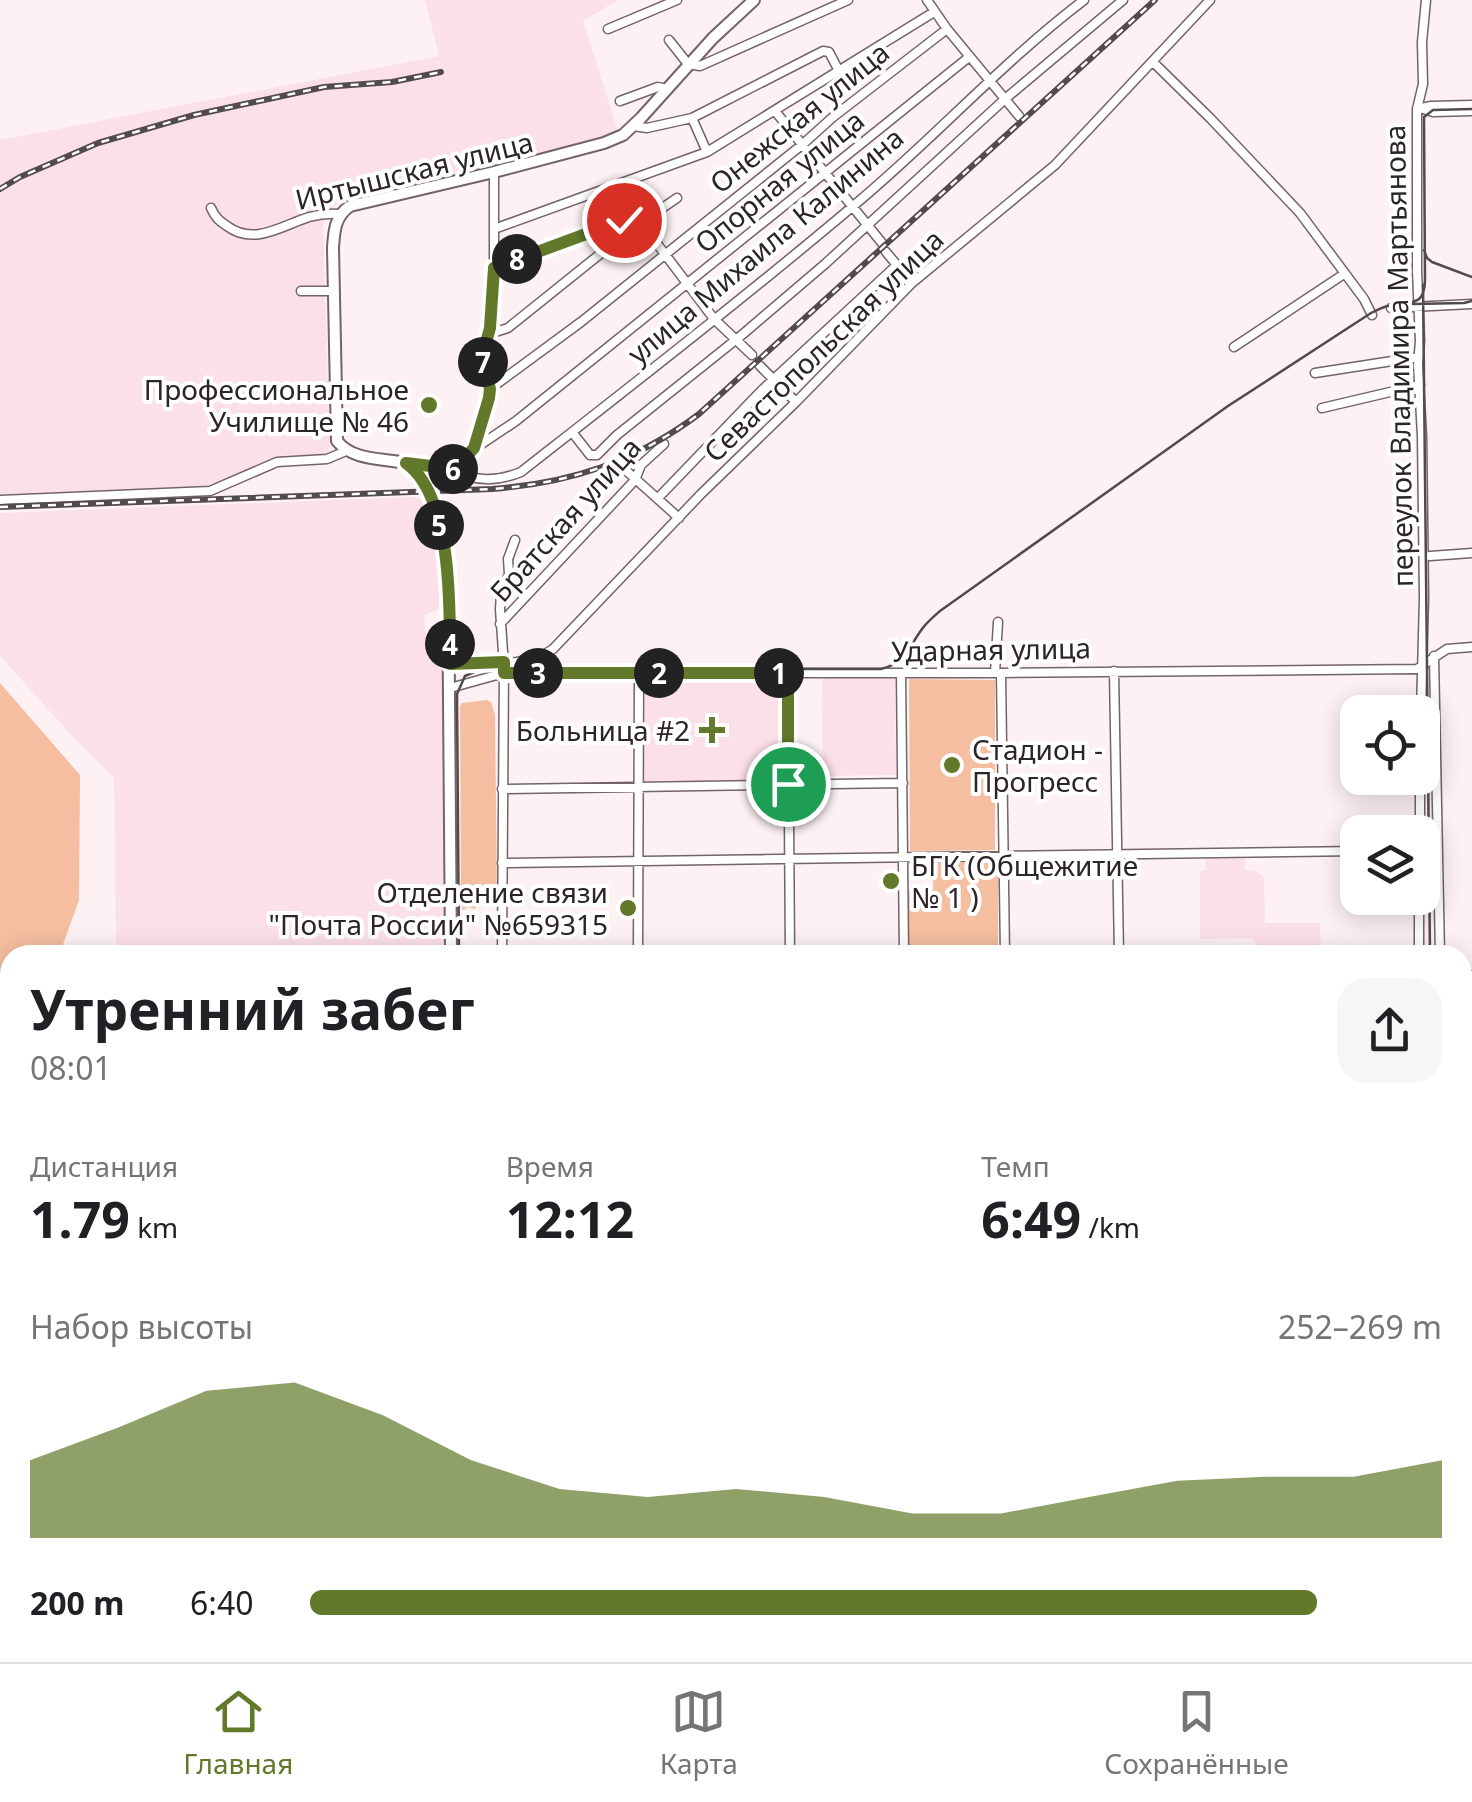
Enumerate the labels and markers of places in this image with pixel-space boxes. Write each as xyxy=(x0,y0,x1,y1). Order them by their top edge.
pin xyxy=(582,178,667,263)
pin: 8 xyxy=(492,234,542,284)
pin: 7 xyxy=(458,337,508,387)
place label: Профессиональное Училище № 46 xyxy=(144,370,409,440)
marker: Профессиональное Училище № 46 xyxy=(418,394,440,416)
pin: 6 xyxy=(428,444,478,494)
pin: 5 xyxy=(414,500,464,550)
pin: 4 xyxy=(425,619,475,669)
pin: 3 xyxy=(513,648,563,698)
pin: 2 xyxy=(634,648,684,698)
pin: 1 xyxy=(754,648,804,698)
place label: Больница #2 xyxy=(516,711,690,749)
marker: Больница #2 xyxy=(699,717,725,743)
place label: Стадион - Прогресс xyxy=(972,730,1103,800)
pin xyxy=(746,742,831,827)
marker: Стадион - Прогресс xyxy=(941,754,963,776)
place label: БГК (Общежитие № 1 ) xyxy=(911,846,1138,916)
marker: БГК (Общежитие № 1 ) xyxy=(880,870,902,892)
place label: Отделение связи "Почта России" №659315 xyxy=(269,873,608,943)
marker: Отделение связи "Почта России" №659315 xyxy=(617,897,639,919)

